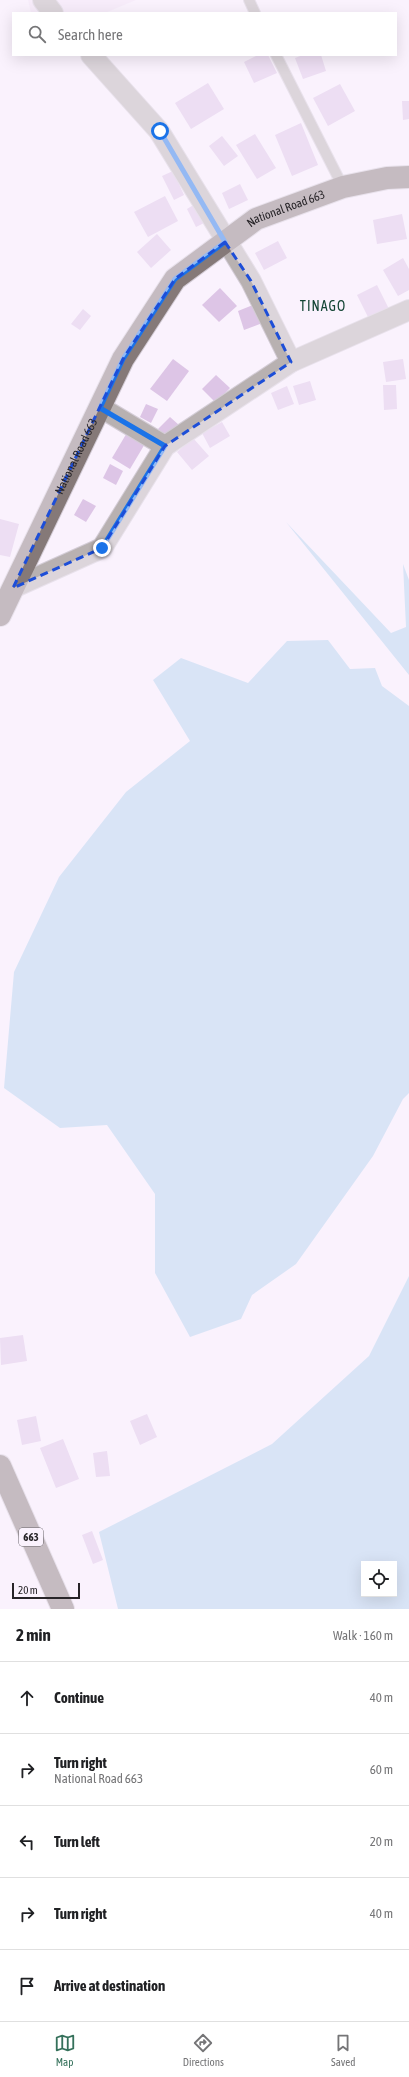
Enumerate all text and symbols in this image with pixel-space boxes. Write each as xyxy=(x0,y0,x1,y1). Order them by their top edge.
search box xyxy=(12,12,397,56)
icon: search xyxy=(26,23,48,45)
text: Search here xyxy=(58,26,123,43)
route start xyxy=(151,122,169,140)
street label: National Road 663 xyxy=(244,187,327,230)
district label: TINAGO xyxy=(300,298,346,314)
street label: National Road 663 xyxy=(52,416,100,497)
route end xyxy=(93,539,111,557)
road number: 663 xyxy=(19,1528,43,1546)
map controls xyxy=(361,1561,397,1597)
button: locate xyxy=(361,1561,397,1597)
scale bar xyxy=(12,1581,80,1600)
text: 20 m xyxy=(18,1584,38,1596)
text: 2 min xyxy=(16,1625,51,1645)
text: Walk · 160 m xyxy=(333,1628,393,1643)
icon: ahead xyxy=(16,1687,38,1709)
text: Continue xyxy=(54,1689,104,1706)
text: 40 m xyxy=(370,1690,393,1705)
text: Turn right xyxy=(54,1754,107,1771)
icon: right xyxy=(16,1759,38,1781)
text: 60 m xyxy=(370,1762,393,1777)
text: National Road 663 xyxy=(54,1771,143,1786)
icon: left xyxy=(16,1831,38,1853)
text: Turn left xyxy=(54,1833,100,1850)
text: 20 m xyxy=(370,1834,393,1849)
icon: right xyxy=(16,1903,38,1925)
text: Turn right xyxy=(54,1905,107,1922)
text: 40 m xyxy=(370,1906,393,1921)
icon: arrive xyxy=(16,1975,38,1997)
text: Arrive at destination xyxy=(54,1977,165,1994)
tab: Map xyxy=(54,2032,76,2068)
tab: Directions xyxy=(183,2032,224,2068)
tab: Saved xyxy=(331,2032,355,2068)

